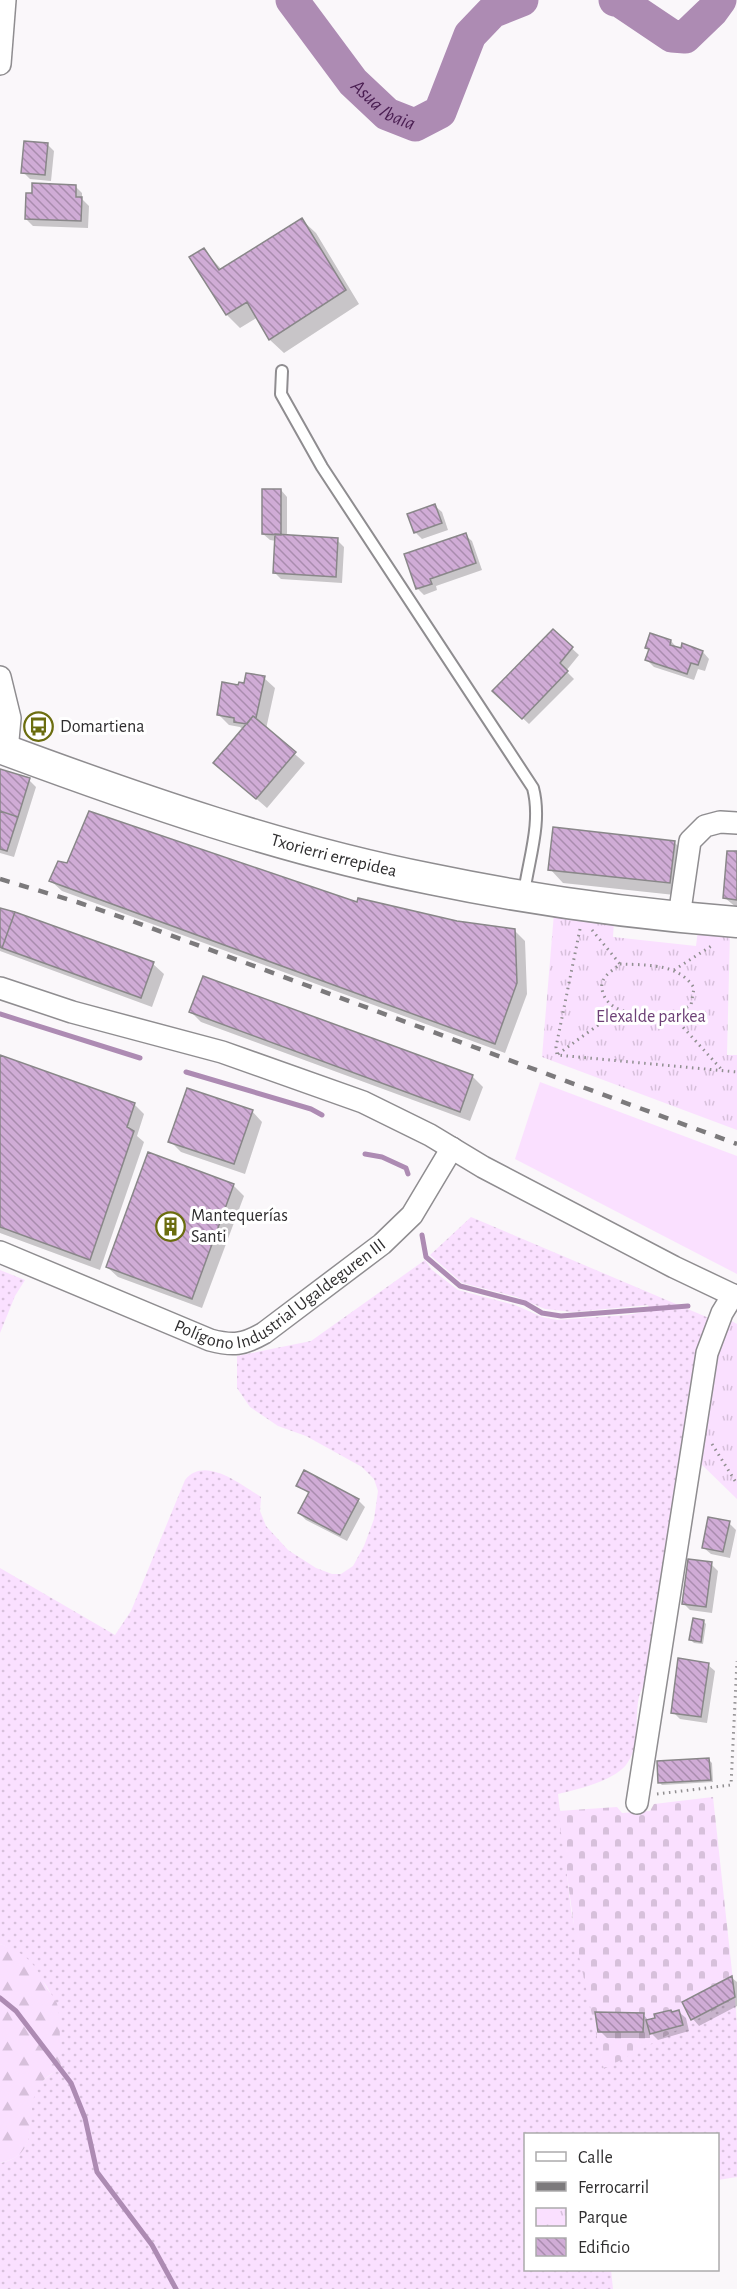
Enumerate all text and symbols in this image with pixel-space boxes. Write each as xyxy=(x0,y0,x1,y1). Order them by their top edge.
water label: Asua Ibaia xyxy=(347,75,418,134)
bus stop icon: Domartiena xyxy=(23,711,55,743)
place label: Domartiena xyxy=(60,718,145,736)
street label: Txorierri errepidea xyxy=(269,831,398,881)
park label: Elexalde parkea xyxy=(596,1008,706,1026)
place label: Mantequerías Santi xyxy=(191,1207,288,1246)
building icon: Mantequerías Santi xyxy=(154,1210,186,1242)
street label: Polígono Industrial Ugaldeguren III xyxy=(172,1235,389,1353)
legend xyxy=(524,2133,719,2271)
text: Calle xyxy=(578,2149,613,2167)
text: Ferrocarril xyxy=(578,2179,649,2197)
text: Parque xyxy=(578,2209,627,2227)
text: Edificio xyxy=(578,2239,630,2257)

